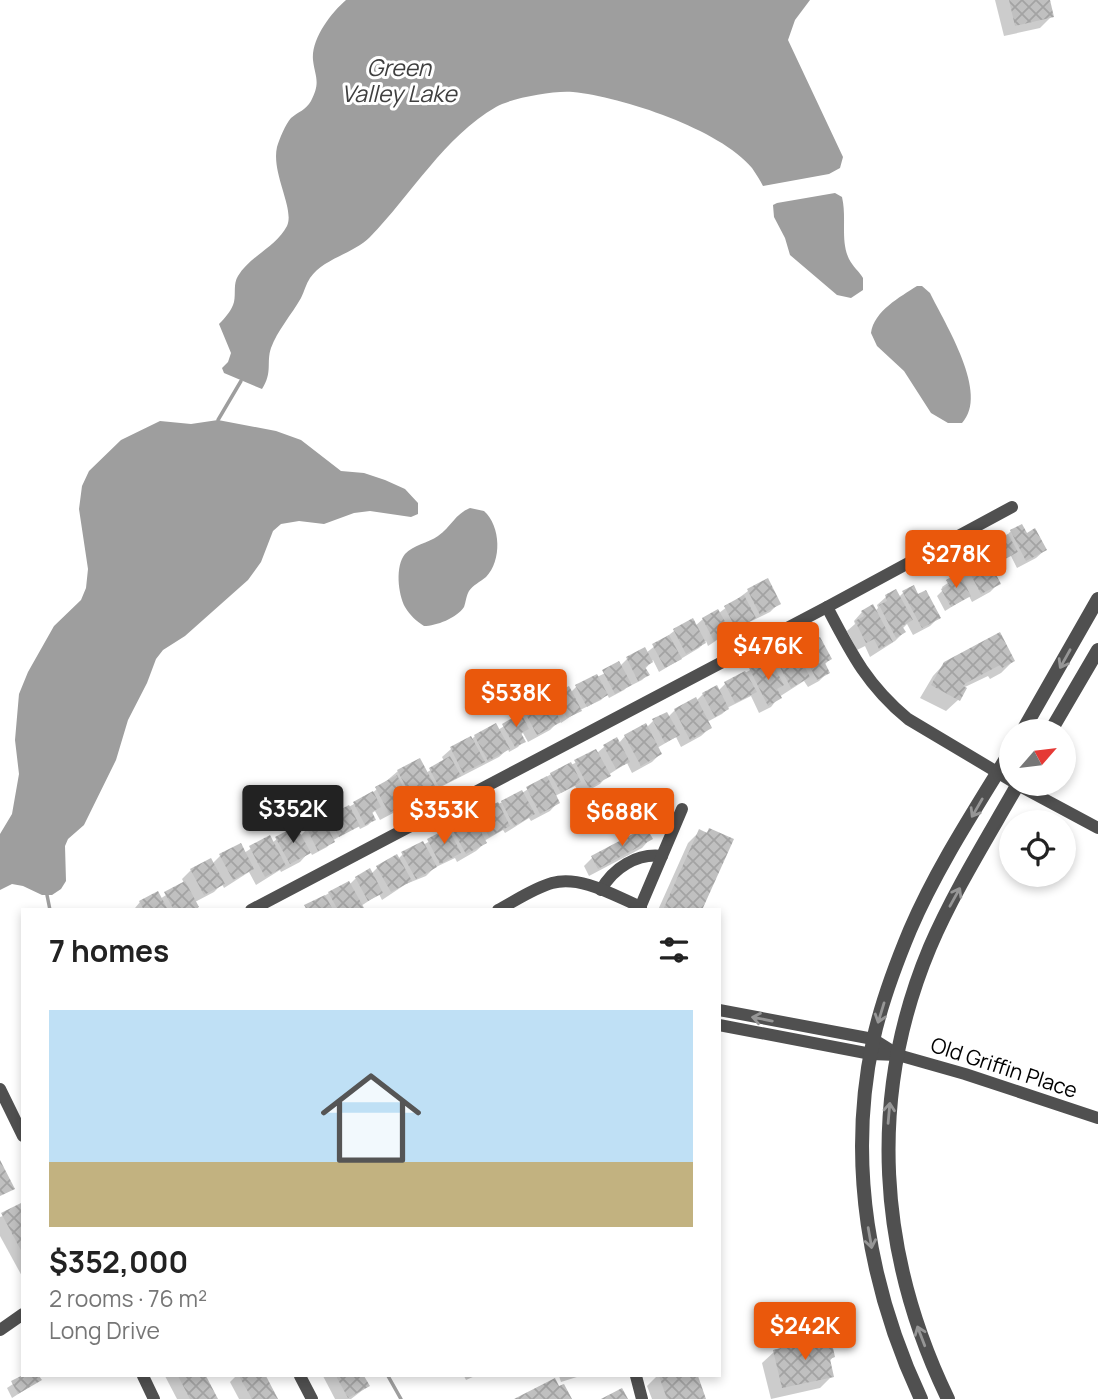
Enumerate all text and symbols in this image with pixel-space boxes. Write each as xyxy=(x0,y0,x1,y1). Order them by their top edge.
water label: Green Valley Lake xyxy=(341,51,458,109)
pin: $278K xyxy=(907,530,1005,590)
text: $278K xyxy=(921,537,991,569)
pin: $476K xyxy=(719,622,817,682)
text: $476K xyxy=(733,629,803,661)
one-way arrow xyxy=(1058,648,1072,668)
pin: $538K xyxy=(467,670,565,729)
text: $538K xyxy=(481,676,551,708)
north arrow xyxy=(999,719,1076,796)
map controls xyxy=(999,719,1076,887)
pin: $352K xyxy=(244,786,342,845)
pin: $353K xyxy=(395,786,493,846)
pin: $688K xyxy=(573,788,671,848)
text: $352K xyxy=(258,792,328,824)
text: $353K xyxy=(409,793,479,825)
text: $688K xyxy=(586,795,658,827)
one-way arrow xyxy=(970,797,984,817)
button: locate xyxy=(999,810,1076,887)
one-way arrow xyxy=(949,887,962,908)
text: 7 homes xyxy=(49,930,169,971)
icon: filters xyxy=(655,931,693,969)
one-way arrow xyxy=(874,1002,887,1024)
one-way arrow xyxy=(751,1012,774,1025)
street label: Old Griffin Place xyxy=(927,1030,1081,1104)
icon: home xyxy=(308,1055,434,1181)
one-way arrow xyxy=(883,1102,896,1125)
one-way arrow xyxy=(864,1226,877,1249)
text: $352,000 xyxy=(49,1241,188,1282)
text: 2 rooms · 76 m² xyxy=(49,1282,207,1314)
pin: $242K xyxy=(756,1302,854,1362)
text: $242K xyxy=(770,1309,840,1341)
text: Long Drive xyxy=(49,1314,160,1346)
one-way arrow xyxy=(913,1326,926,1348)

